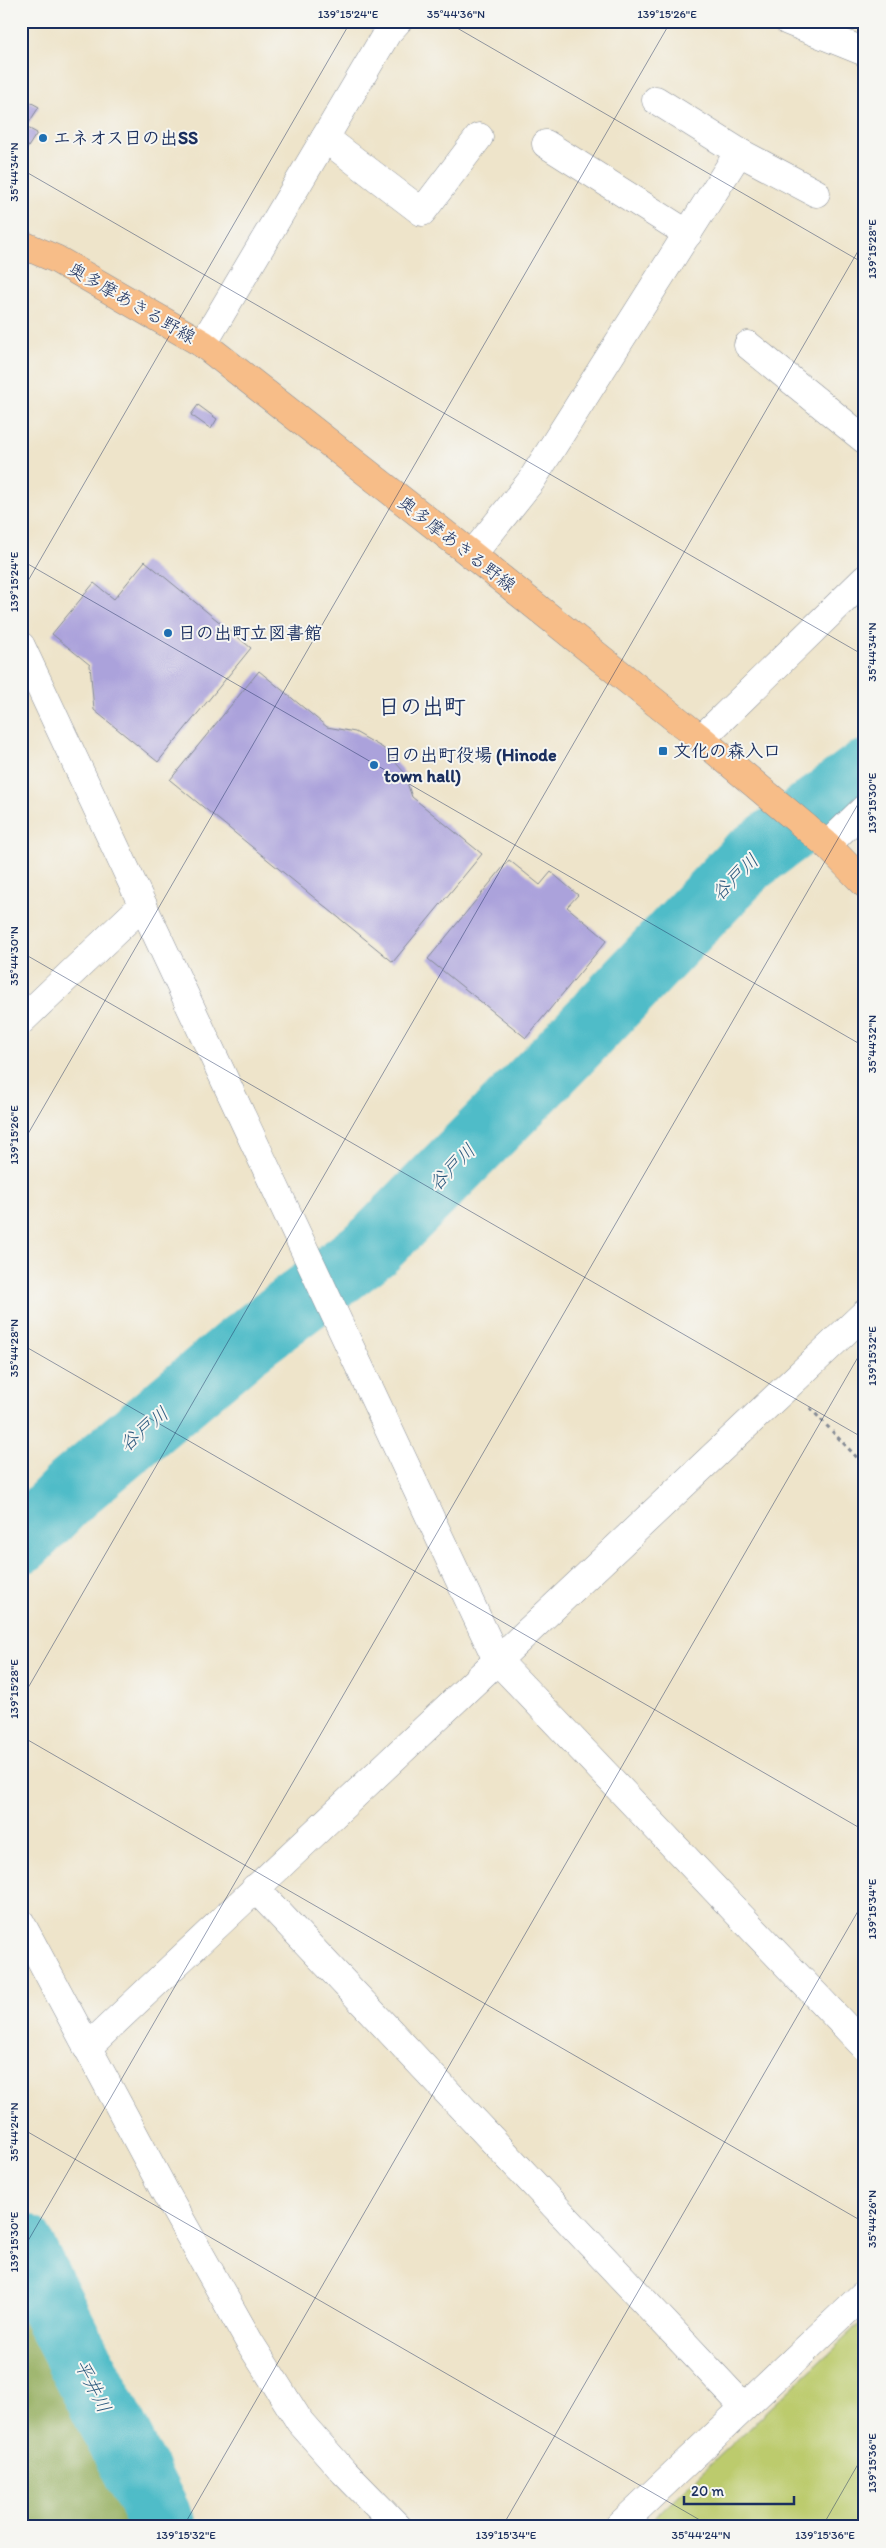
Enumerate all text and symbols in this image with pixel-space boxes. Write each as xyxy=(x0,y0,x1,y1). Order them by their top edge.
text: 139°15'24"E xyxy=(318,7,379,21)
text: 35°44'36"N xyxy=(427,7,485,21)
text: 139°15'26"E xyxy=(637,7,697,21)
place label: エネオス日の出SS xyxy=(53,127,198,149)
marker: エネオス日の出SS xyxy=(37,132,49,144)
text: 35°44'34"N xyxy=(7,142,21,202)
text: 139°15'28"E xyxy=(865,219,879,279)
street label: 奥多摩あきる野線 xyxy=(64,258,200,348)
street label: 奥多摩あきる野線 xyxy=(394,491,520,597)
text: 139°15'24"E xyxy=(7,551,21,612)
place label: 日の出町立図書館 xyxy=(178,622,322,644)
text: 35°44'34"N xyxy=(865,622,879,682)
marker: 日の出町立図書館 xyxy=(162,627,174,639)
district label: 日の出町 xyxy=(378,693,466,720)
place label: 文化の森入口 xyxy=(673,740,781,762)
place label: 日の出町役場 (Hinode town hall) xyxy=(384,744,557,787)
marker: 文化の森入口 xyxy=(657,745,669,757)
marker: 日の出町役場 (Hinode town hall) xyxy=(368,759,380,771)
text: 139°15'30"E xyxy=(865,772,879,833)
water label: 谷戸川 xyxy=(707,849,763,905)
text: 35°44'30"N xyxy=(7,926,21,986)
text: 35°44'32"N xyxy=(865,1015,879,1073)
text: 139°15'26"E xyxy=(7,1105,21,1165)
water label: 谷戸川 xyxy=(424,1139,480,1195)
text: 35°44'28"N xyxy=(7,1319,21,1377)
text: 139°15'32"E xyxy=(865,1326,879,1386)
water label: 谷戸川 xyxy=(115,1402,173,1456)
text: 139°15'28"E xyxy=(7,1659,21,1719)
text: 139°15'34"E xyxy=(865,1878,879,1939)
text: 35°44'24"N xyxy=(7,2102,21,2162)
text: 35°44'26"N xyxy=(865,2190,879,2248)
text: 139°15'30"E xyxy=(7,2211,21,2272)
water label: 平井川 xyxy=(70,2355,116,2417)
text: 139°15'36"E xyxy=(865,2433,879,2493)
scale bar xyxy=(684,2473,794,2505)
text: 20 m xyxy=(691,2482,725,2500)
text: 139°15'32"E xyxy=(156,2528,216,2542)
text: 139°15'34"E xyxy=(476,2528,537,2542)
text: 35°44'24"N xyxy=(671,2528,731,2542)
text: 139°15'36"E xyxy=(795,2528,855,2542)

